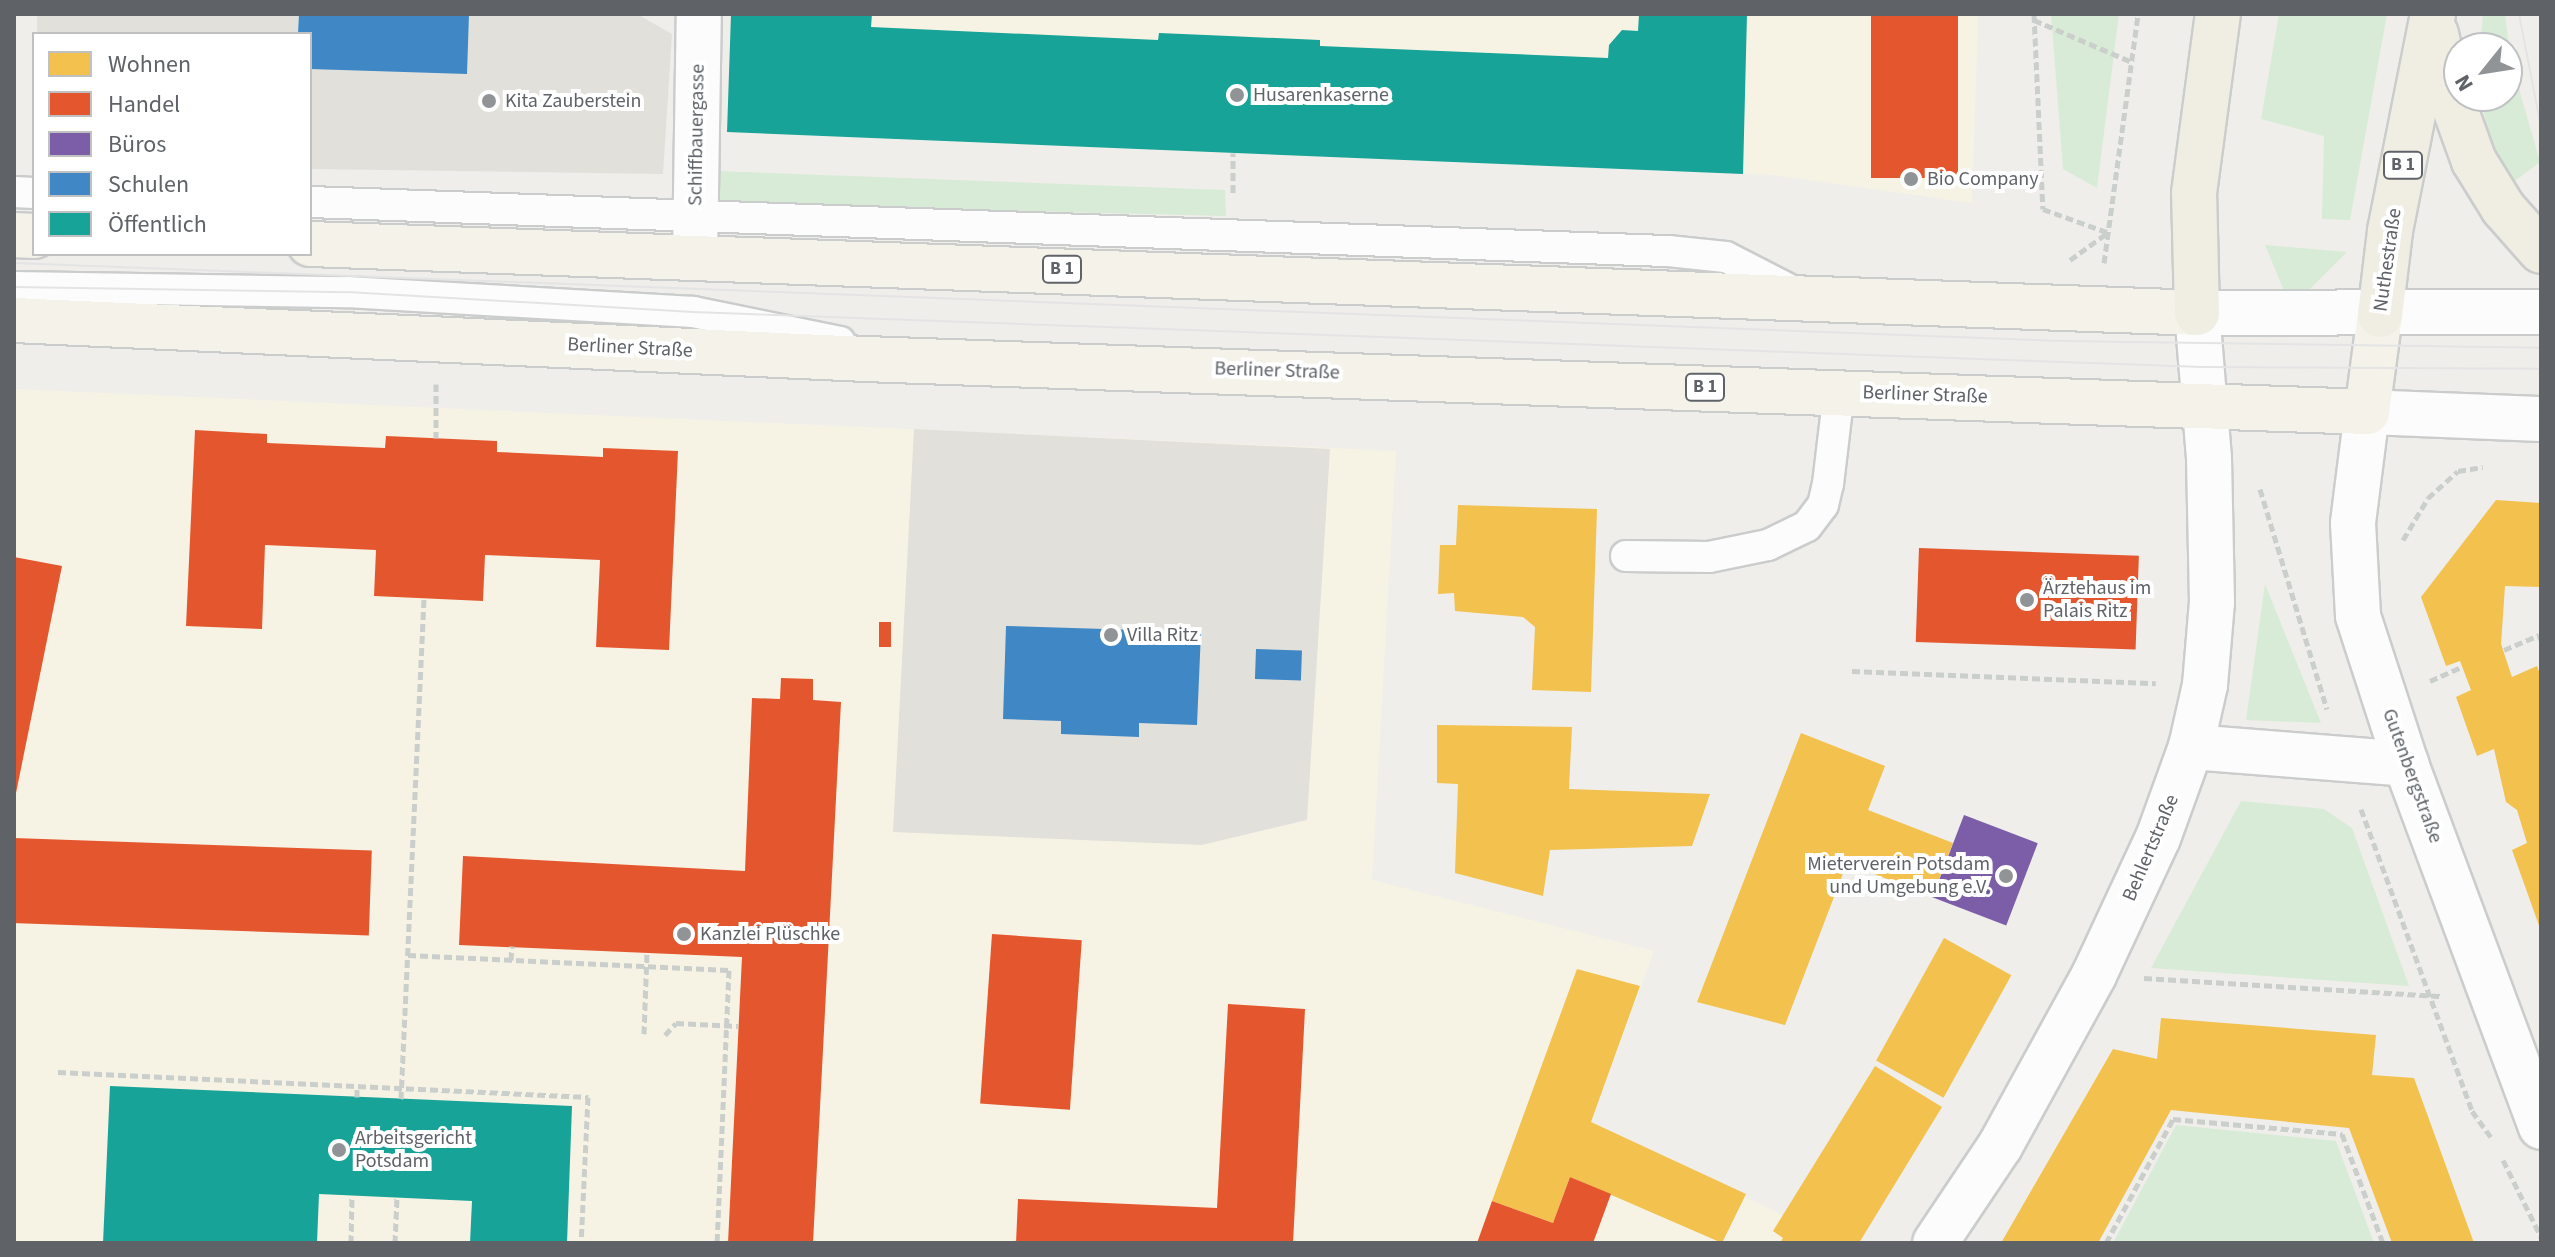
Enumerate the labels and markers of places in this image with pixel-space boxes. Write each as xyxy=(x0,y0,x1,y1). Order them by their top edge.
place label: Husarenkaserne xyxy=(1253,83,1389,107)
marker: Husarenkaserne xyxy=(1228,86,1246,104)
place label: Kita Zauberstein xyxy=(505,89,641,113)
marker: Kita Zauberstein xyxy=(480,92,498,110)
place label: Bio Company xyxy=(1927,167,2039,191)
marker: Bio Company xyxy=(1902,170,1920,188)
place label: Ärztehaus im Palais Ritz xyxy=(2043,576,2151,623)
marker: Ärztehaus im Palais Ritz xyxy=(2018,591,2036,609)
place label: Villa Ritz xyxy=(1127,623,1198,647)
marker: Villa Ritz xyxy=(1102,626,1120,644)
place label: Mieterverein Potsdam und Umgebung e.V. xyxy=(1807,852,1990,899)
marker: Mieterverein Potsdam und Umgebung e.V. xyxy=(1997,867,2015,885)
place label: Kanzlei Plüschke xyxy=(700,922,840,946)
marker: Kanzlei Plüschke xyxy=(675,925,693,943)
place label: Arbeitsgericht Potsdam xyxy=(355,1126,472,1173)
marker: Arbeitsgericht Potsdam xyxy=(330,1141,348,1159)

